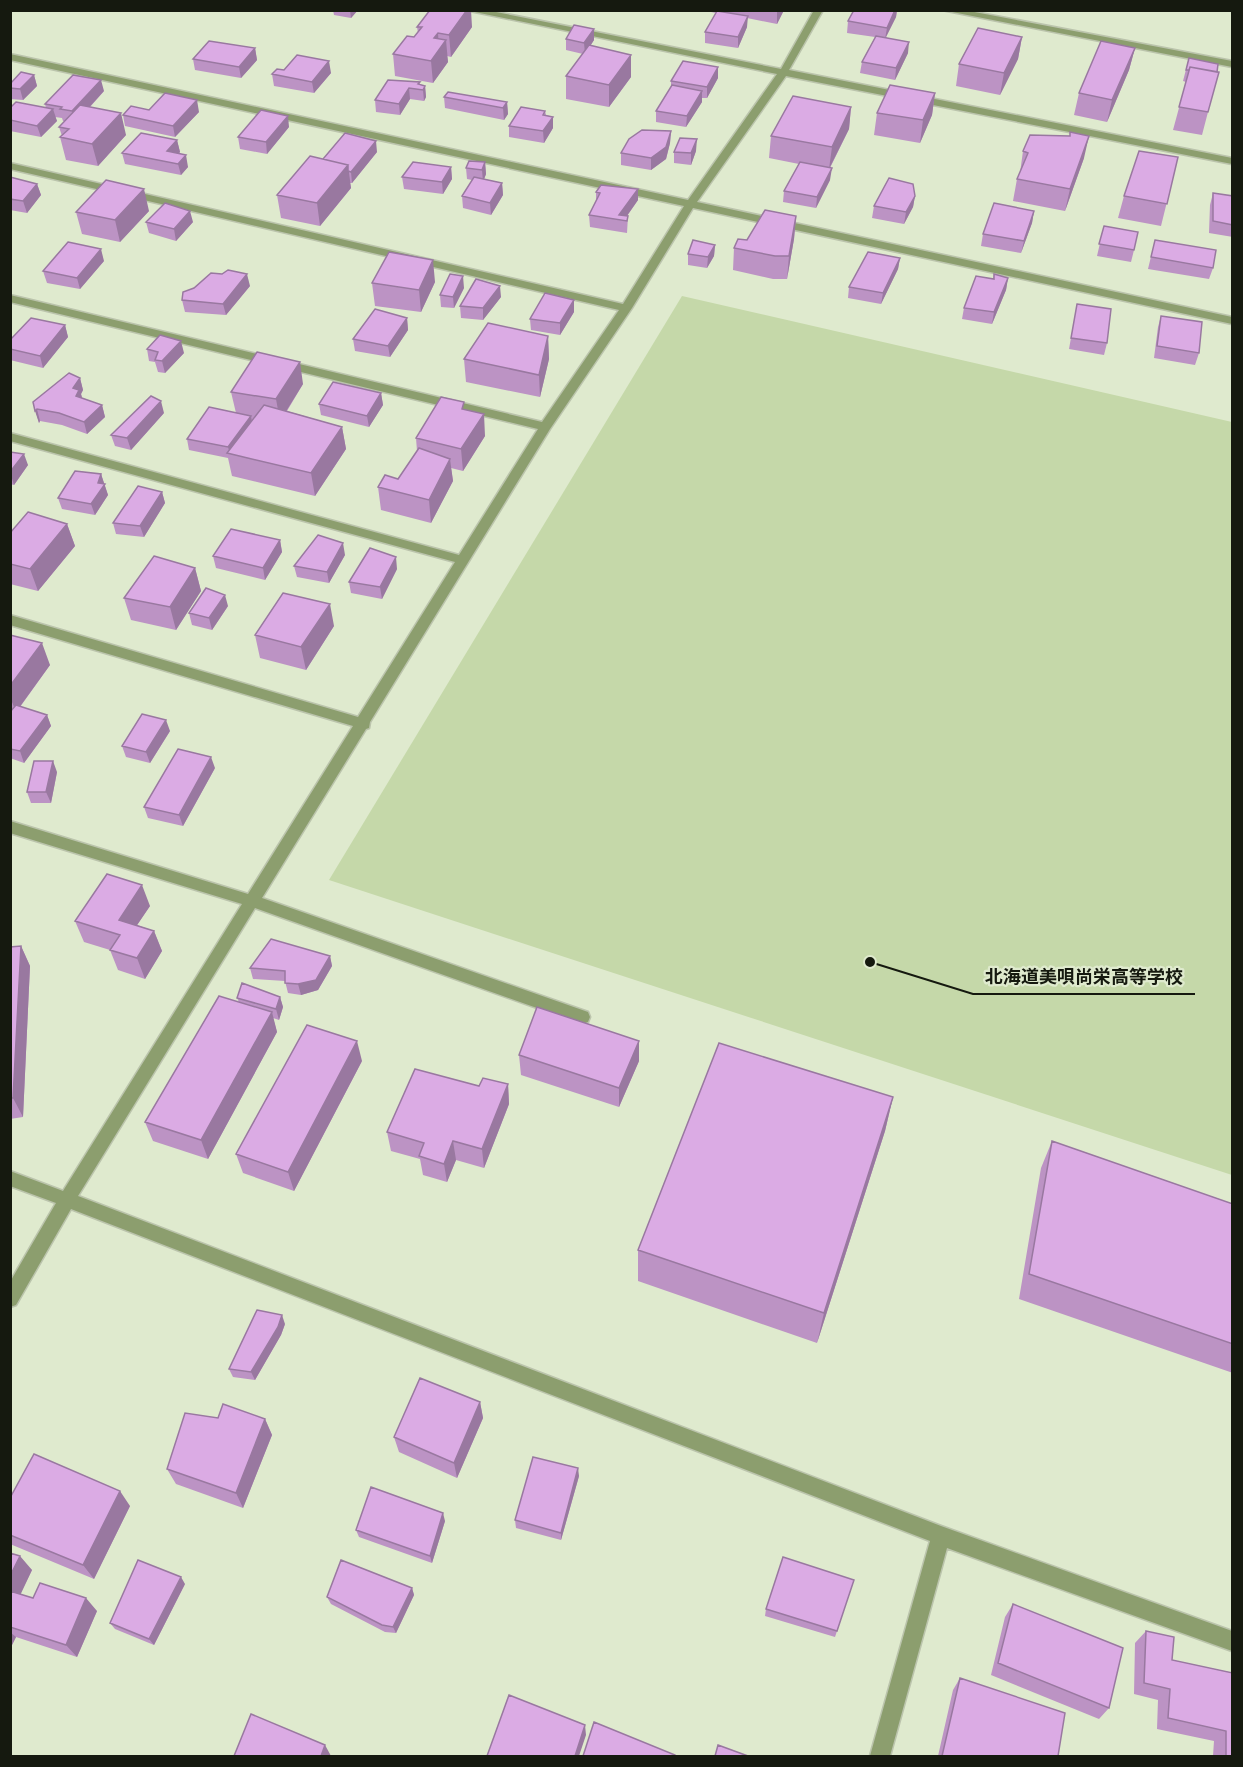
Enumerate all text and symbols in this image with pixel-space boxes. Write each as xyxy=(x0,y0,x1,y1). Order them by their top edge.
callout: 北海道美唄尚栄高等学校 xyxy=(973,958,1195,994)
text: 北海道美唄尚栄高等学校 xyxy=(985,966,1183,986)

